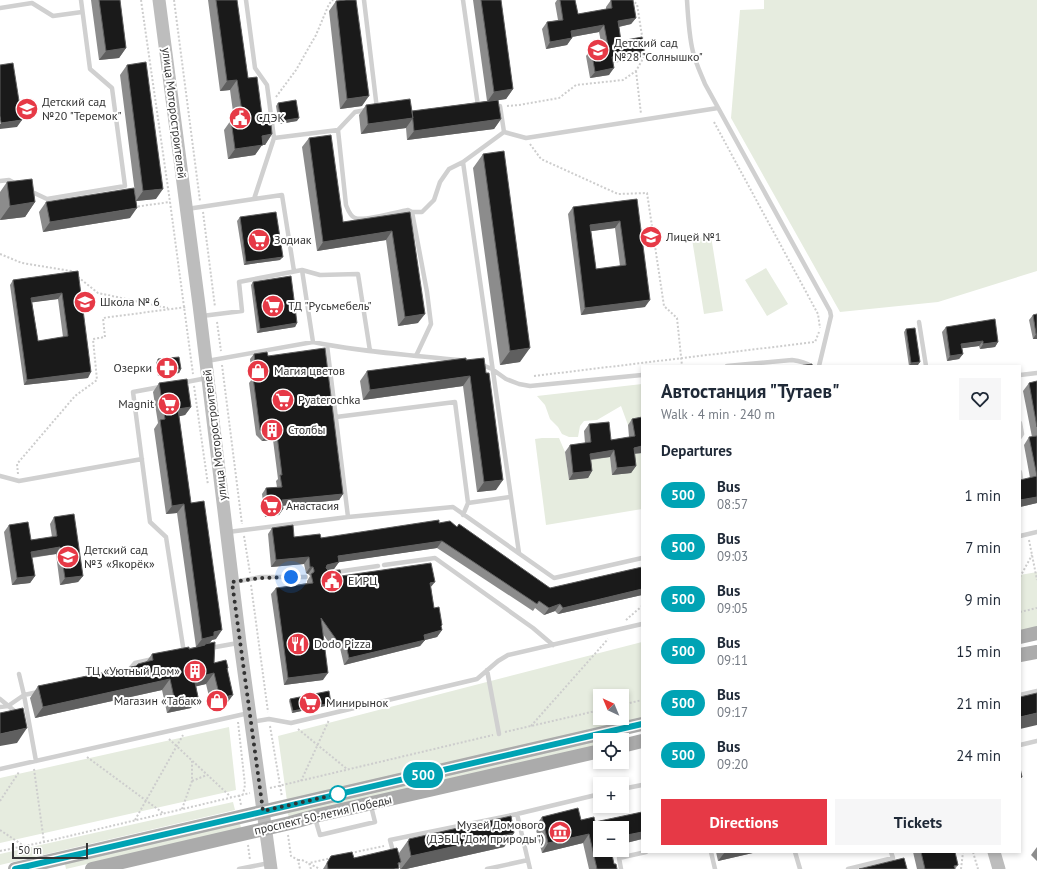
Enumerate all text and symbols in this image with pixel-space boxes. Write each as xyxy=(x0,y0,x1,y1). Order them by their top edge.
place label: Детский сад №28 "Солнышко" xyxy=(614,35,703,64)
school or university icon: Детский сад №28 "Солнышко" xyxy=(585,37,611,63)
street label: улица Моторостроителей xyxy=(159,47,190,179)
place label: Детский сад №20 "Теремок" xyxy=(42,94,122,123)
school or university icon: Детский сад №20 "Теремок" xyxy=(14,96,40,122)
public building icon: СДЭК xyxy=(227,105,253,131)
place label: СДЭК xyxy=(256,110,285,125)
school or university icon: Лицей №1 xyxy=(638,224,664,250)
supermarket icon: Зодиак xyxy=(246,227,272,253)
place label: Лицей №1 xyxy=(665,229,721,244)
place label: Зодиак xyxy=(274,232,312,247)
school or university icon: Школа № 6 xyxy=(72,289,98,315)
supermarket icon: ТД "Русьмебель" xyxy=(260,293,286,319)
place label: Школа № 6 xyxy=(100,294,160,309)
place label: ТД "Русьмебель" xyxy=(288,298,372,313)
pharmacy icon: Озерки xyxy=(154,355,180,381)
shop icon: Магия цветов xyxy=(245,358,271,384)
place label: Озерки xyxy=(114,360,152,375)
place label: Магия цветов xyxy=(274,363,345,378)
street label: улица Моторостроителей xyxy=(199,369,230,501)
button: heart xyxy=(959,378,1001,420)
text: Автостанция "Тутаев" xyxy=(661,379,840,403)
supermarket icon: Pyaterochka xyxy=(270,387,296,413)
supermarket icon: Magnit xyxy=(156,391,182,417)
place label: Pyaterochka xyxy=(298,392,361,407)
place label: Magnit xyxy=(118,396,154,411)
text: Walk · 4 min · 240 m xyxy=(661,406,775,423)
building icon: Столбы xyxy=(259,417,285,443)
place label: Столбы xyxy=(288,422,325,437)
text: Departures xyxy=(661,441,732,460)
text: Bus xyxy=(717,477,740,496)
text: 500 xyxy=(671,486,695,504)
text: 1 min xyxy=(964,486,1001,505)
supermarket icon: Анастасия xyxy=(258,493,284,519)
text: 08:57 xyxy=(717,496,748,513)
place label: Анастасия xyxy=(286,498,339,513)
text: Bus xyxy=(717,529,740,548)
text: 500 xyxy=(671,538,695,556)
text: 7 min xyxy=(965,538,1001,557)
place label: Детский сад №3 «Якорёк» xyxy=(84,542,155,571)
school or university icon: Детский сад №3 «Якорёк» xyxy=(55,544,81,570)
text: 09:03 xyxy=(717,548,748,565)
your location xyxy=(281,567,301,587)
public building icon: ЕИРЦ xyxy=(319,568,345,594)
place label: ЕИРЦ xyxy=(348,573,378,588)
text: Bus xyxy=(717,581,740,600)
text: 500 xyxy=(671,590,695,608)
text: 9 min xyxy=(964,590,1001,609)
text: 09:05 xyxy=(717,600,748,617)
restaurant icon: Dodo Pizza xyxy=(285,631,311,657)
text: Bus xyxy=(717,633,740,652)
place label: Dodo Pizza xyxy=(314,636,371,651)
text: 500 xyxy=(671,642,695,660)
text: 15 min xyxy=(956,642,1001,661)
text: 09:11 xyxy=(717,652,748,669)
building icon: ТЦ «Уютный Дом» xyxy=(182,658,208,684)
place label: ТЦ «Уютный Дом» xyxy=(85,663,180,678)
text: Bus xyxy=(717,685,740,704)
shop icon: Магазин «Табак» xyxy=(204,688,230,714)
north arrow xyxy=(593,689,629,725)
map controls xyxy=(593,689,629,857)
supermarket icon: Минирынок xyxy=(297,690,323,716)
place label: Магазин «Табак» xyxy=(114,693,202,708)
text: 500 xyxy=(671,694,695,712)
text: 21 min xyxy=(956,694,1001,713)
place label: Минирынок xyxy=(326,695,388,710)
text: 09:17 xyxy=(717,704,748,721)
button: locate xyxy=(593,733,629,769)
text: Bus xyxy=(717,737,740,756)
text: 500 xyxy=(671,746,695,764)
text: 24 min xyxy=(956,746,1001,765)
text: 09:20 xyxy=(717,756,748,773)
line badge: 500 xyxy=(400,762,446,788)
text: 500 xyxy=(411,766,435,784)
button: + xyxy=(593,777,629,813)
unlabelled marker xyxy=(329,785,347,803)
street label: проспект 50-летия Победы xyxy=(253,791,393,838)
button: Directions xyxy=(661,799,827,845)
button: Tickets xyxy=(835,799,1001,845)
place label: Музей Домового (ДЭБЦ "Дом природы") xyxy=(426,817,544,846)
museum icon: Музей Домового (ДЭБЦ "Дом природы") xyxy=(547,819,573,845)
button: − xyxy=(593,821,629,857)
scale bar xyxy=(12,841,88,860)
text: 50 m xyxy=(18,843,42,857)

